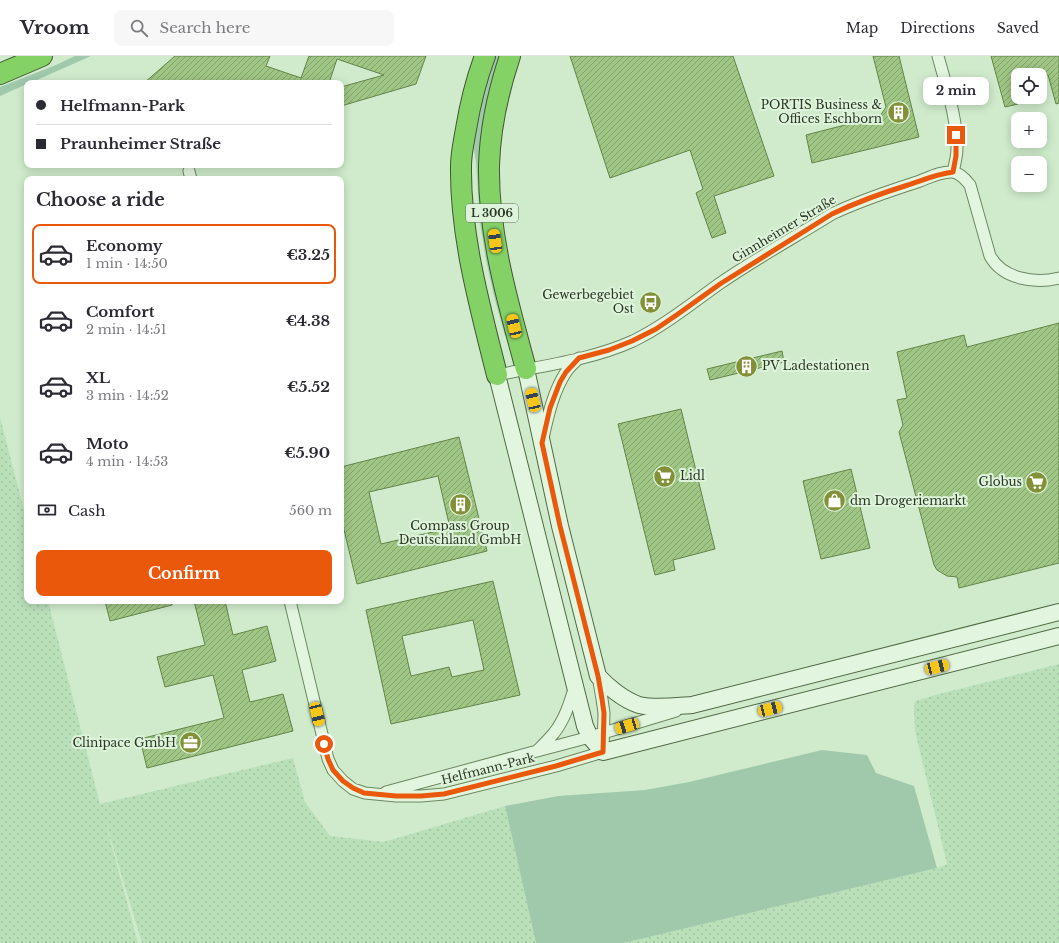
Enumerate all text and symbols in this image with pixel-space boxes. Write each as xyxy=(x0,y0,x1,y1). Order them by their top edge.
search box xyxy=(114,10,394,46)
text: Vroom xyxy=(20,16,90,39)
icon: search xyxy=(128,17,150,39)
text: Search here xyxy=(160,18,250,37)
text: Map xyxy=(846,19,878,37)
text: Directions xyxy=(900,19,975,37)
text: Saved xyxy=(997,19,1039,37)
map controls xyxy=(1011,68,1047,192)
button: locate xyxy=(1011,68,1047,104)
callout: 2 min xyxy=(923,77,989,105)
text: 2 min xyxy=(936,82,976,99)
text: Helfmann-Park xyxy=(60,96,185,115)
place label: PORTIS Business & Offices Eschborn xyxy=(761,97,882,126)
building icon: PORTIS Business & Offices Eschborn xyxy=(885,99,911,125)
button: + xyxy=(1011,112,1047,148)
route end xyxy=(947,126,965,144)
text: Praunheimer Straße xyxy=(60,134,221,153)
button: − xyxy=(1011,156,1047,192)
text: Choose a ride xyxy=(36,189,165,211)
street label: Ginnheimer Straße xyxy=(729,192,839,266)
road number: L 3006 xyxy=(466,204,518,222)
car xyxy=(487,228,503,254)
icon: car xyxy=(38,236,74,272)
text: Economy xyxy=(86,236,163,255)
text: €3.25 xyxy=(286,245,330,264)
text: 1 min · 14:50 xyxy=(86,255,168,272)
place label: Gewerbegebiet Ost xyxy=(542,287,634,316)
bus stop icon: Gewerbegebiet Ost xyxy=(637,289,663,315)
icon: car xyxy=(38,302,74,338)
text: Comfort xyxy=(86,302,154,321)
text: €4.38 xyxy=(286,311,330,330)
car xyxy=(505,313,523,339)
text: 2 min · 14:51 xyxy=(86,321,167,338)
building icon: PV Ladestationen xyxy=(733,353,759,379)
place label: PV Ladestationen xyxy=(762,358,870,373)
icon: car xyxy=(38,368,74,404)
text: XL xyxy=(86,368,110,387)
text: €5.52 xyxy=(287,377,330,396)
text: 3 min · 14:52 xyxy=(86,387,169,404)
car xyxy=(524,387,542,413)
icon: car xyxy=(38,434,74,470)
text: Moto xyxy=(86,434,128,453)
text: €5.90 xyxy=(284,443,330,462)
text: 4 min · 14:53 xyxy=(86,453,168,470)
supermarket icon: Lidl xyxy=(651,463,677,489)
place label: Lidl xyxy=(680,468,705,483)
supermarket icon: Globus xyxy=(1024,469,1050,495)
place label: Globus xyxy=(978,474,1022,489)
shop icon: dm Drogeriemarkt xyxy=(821,488,847,514)
building icon: Compass Group Deutschland GmbH xyxy=(447,492,473,518)
place label: dm Drogeriemarkt xyxy=(850,493,967,508)
icon: cash xyxy=(36,499,58,521)
text: Cash xyxy=(68,501,105,520)
text: 560 m xyxy=(289,502,332,519)
place label: Compass Group Deutschland GmbH xyxy=(399,518,521,547)
button: Confirm xyxy=(36,550,332,596)
car xyxy=(924,658,950,676)
car xyxy=(757,700,783,718)
car xyxy=(308,701,326,727)
car xyxy=(614,717,640,735)
office icon: Clinipace GmbH xyxy=(178,730,204,756)
place label: Clinipace GmbH xyxy=(73,735,176,750)
route start xyxy=(315,735,333,753)
street label: Helfmann-Park xyxy=(440,749,537,787)

